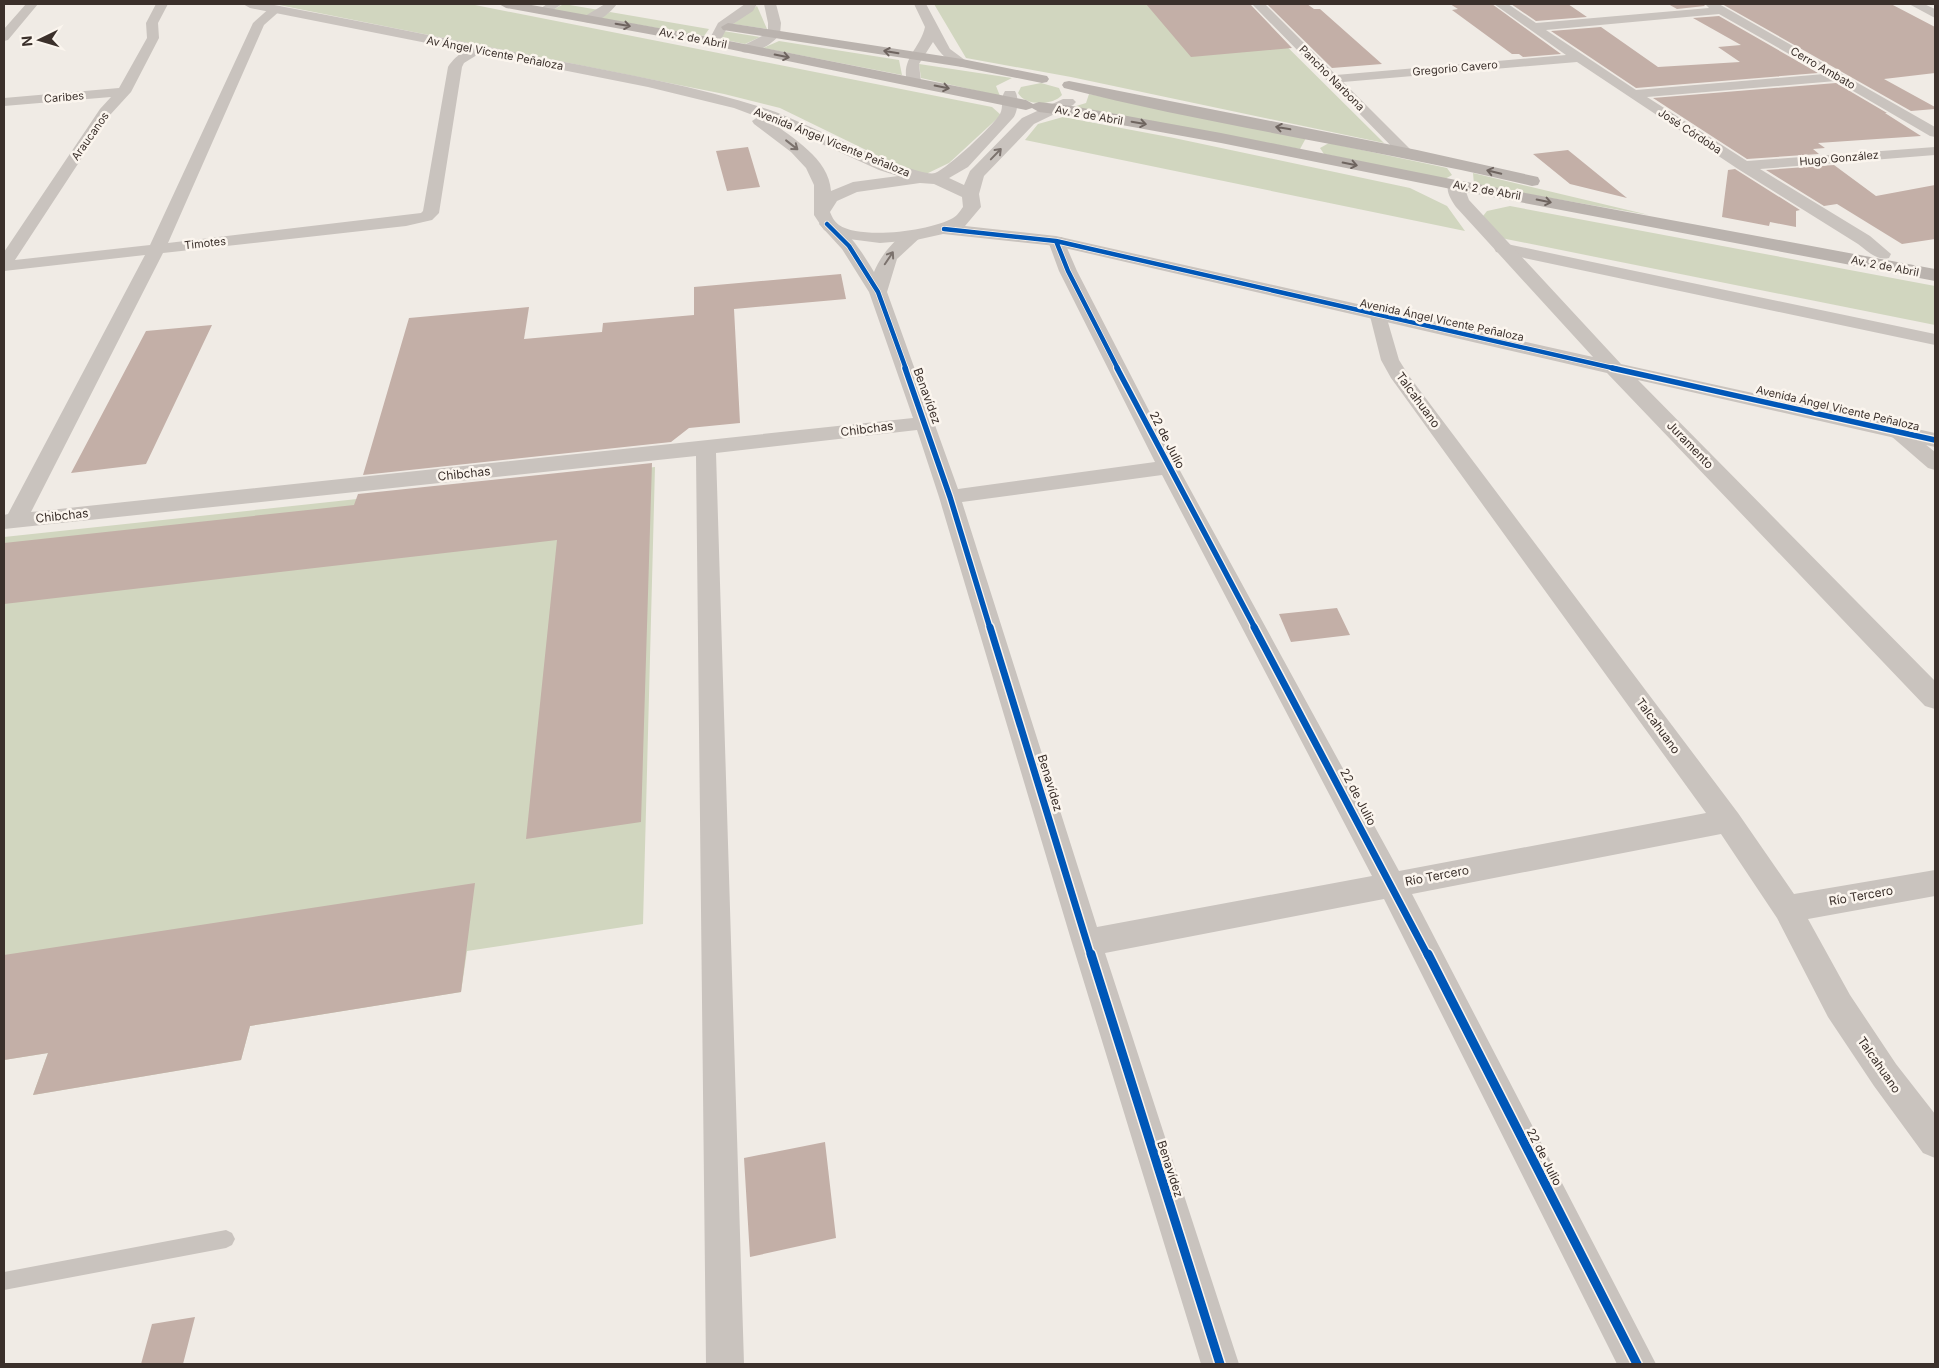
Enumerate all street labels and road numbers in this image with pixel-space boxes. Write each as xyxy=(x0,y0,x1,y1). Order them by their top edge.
street label: Av. 2 de Abril xyxy=(658,25,728,51)
street label: Av Ángel Vicente Peñaloza xyxy=(425,33,565,73)
street label: Pancho Narbona xyxy=(1296,42,1368,114)
street label: Cerro Ambato xyxy=(1788,44,1858,92)
street label: Gregorio Cavero xyxy=(1412,57,1499,79)
street label: Caribes xyxy=(43,88,85,106)
street label: Av. 2 de Abril xyxy=(1054,102,1124,128)
street label: Avenida Ángel Vicente Peñaloza xyxy=(752,104,912,180)
street label: José Córdoba xyxy=(1656,105,1724,157)
street label: Araucanos xyxy=(68,109,112,163)
street label: Hugo González xyxy=(1799,148,1879,168)
street label: Av. 2 de Abril xyxy=(1452,177,1522,203)
street label: Timotes xyxy=(184,234,227,252)
street label: Av. 2 de Abril xyxy=(1850,253,1920,279)
street label: Avenida Ángel Vicente Peñaloza xyxy=(1359,296,1525,344)
street label: Benavídez xyxy=(910,366,945,426)
street label: Talcahuano xyxy=(1393,369,1444,431)
street label: Avenida Ángel Vicente Peñaloza xyxy=(1755,382,1921,434)
street label: 22 de Julio xyxy=(1147,408,1188,471)
street label: Chibchas xyxy=(840,418,894,439)
street label: Juramento xyxy=(1664,418,1717,472)
street label: Chibchas xyxy=(437,463,491,484)
street label: Chibchas xyxy=(35,505,89,526)
street label: Talcahuano xyxy=(1633,695,1684,757)
street label: Benavídez xyxy=(1035,752,1066,813)
street label: 22 de Julio xyxy=(1337,766,1380,828)
street label: Río Tercero xyxy=(1404,862,1470,889)
street label: Río Tercero xyxy=(1828,883,1894,909)
street label: Talcahuano xyxy=(1854,1034,1904,1096)
street label: 22 de Julio xyxy=(1524,1125,1565,1188)
street label: Benavídez xyxy=(1154,1138,1187,1199)

